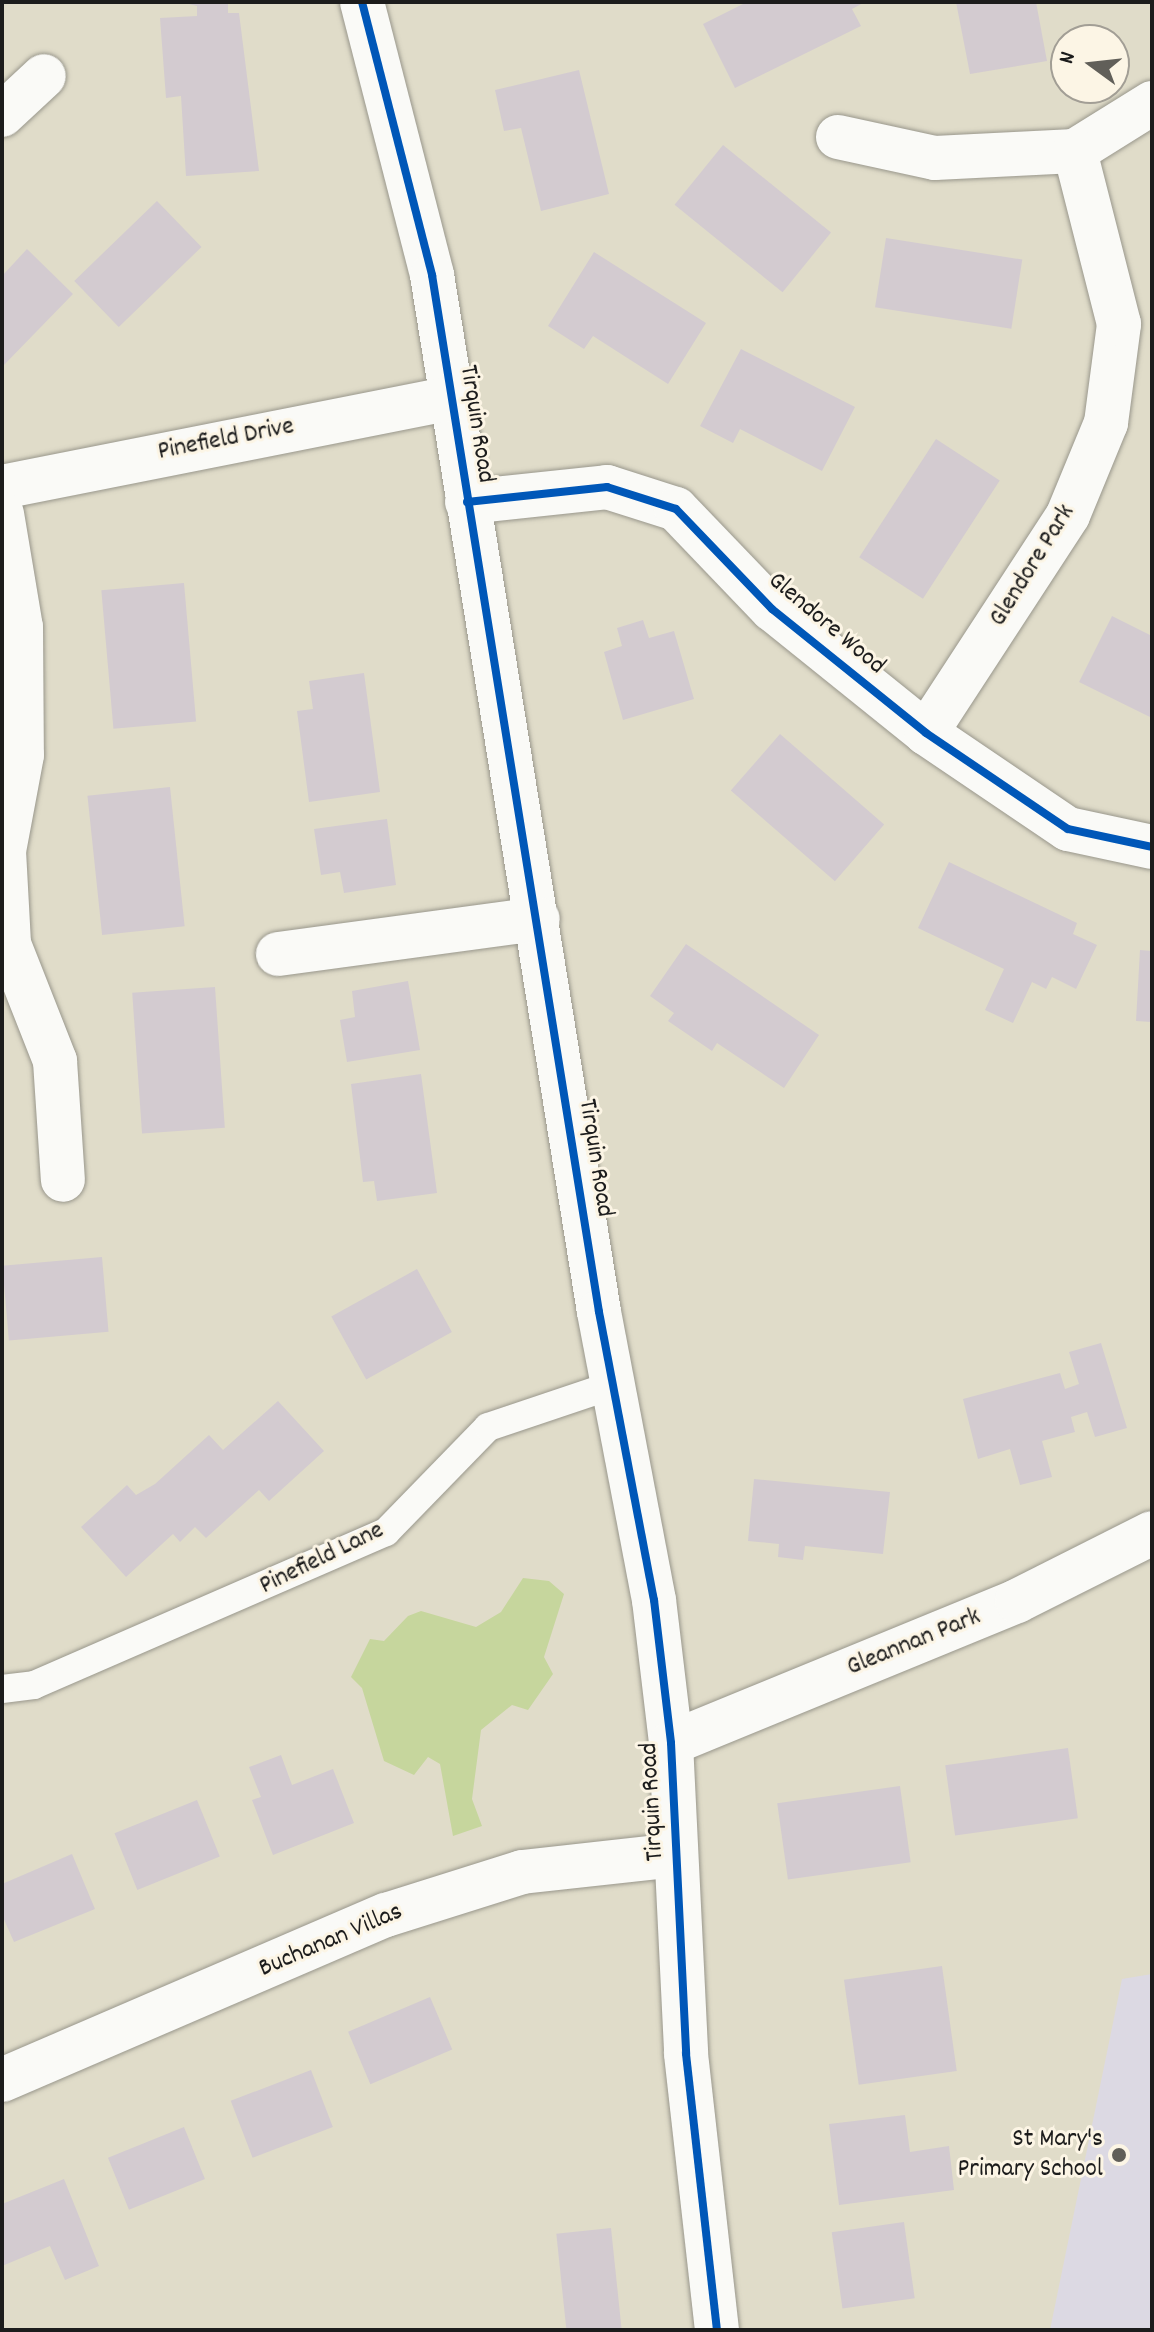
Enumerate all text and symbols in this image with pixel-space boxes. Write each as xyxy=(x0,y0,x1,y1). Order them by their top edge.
north arrow xyxy=(1050,24,1130,104)
text: N xyxy=(1052,49,1085,67)
street label: Tirquin Road xyxy=(451,363,501,485)
street label: Pinefield Drive xyxy=(155,412,297,468)
street label: Glendore Park xyxy=(983,499,1083,633)
street label: Glendore Wood xyxy=(761,566,891,682)
street label: Tirquin Road xyxy=(570,1097,620,1219)
street label: Pinefield Lane xyxy=(255,1516,389,1602)
street label: Gleannan Park xyxy=(843,1602,985,1684)
street label: Tirquin Road xyxy=(634,1742,672,1862)
street label: Buchanan Villas xyxy=(254,1897,408,1985)
place label: St Mary's Primary School xyxy=(957,2124,1103,2186)
marker: St Mary's Primary School xyxy=(1110,2146,1128,2164)

